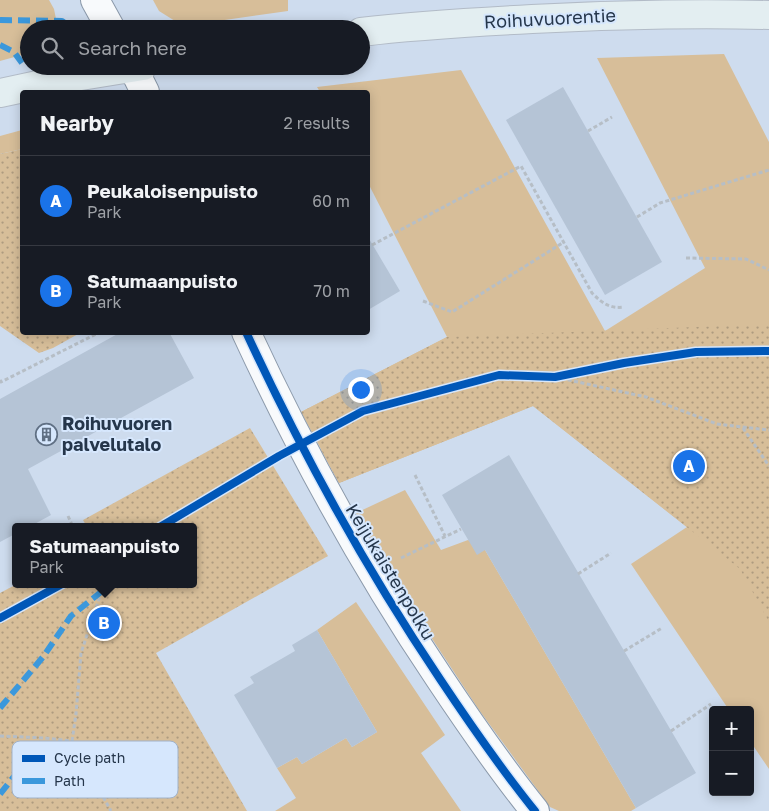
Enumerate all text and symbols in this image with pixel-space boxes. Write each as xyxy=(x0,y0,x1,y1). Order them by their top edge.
street label: Roihuvuorentie xyxy=(483,4,616,32)
search box xyxy=(20,20,370,75)
icon: search xyxy=(38,34,66,62)
text: Search here xyxy=(78,36,187,59)
text: Nearby xyxy=(40,110,114,136)
text: 2 results xyxy=(284,113,350,133)
text: Peukaloisenpuisto xyxy=(87,179,258,202)
text: A xyxy=(50,191,62,211)
text: 60 m xyxy=(312,191,350,211)
text: Park xyxy=(87,202,122,222)
text: Satumaanpuisto xyxy=(87,269,238,292)
text: B xyxy=(50,281,62,301)
text: 70 m xyxy=(313,281,350,301)
text: Park xyxy=(87,292,122,312)
your location xyxy=(348,377,374,403)
place label: Roihuvuoren palvelutalo xyxy=(62,412,172,455)
building icon: Roihuvuoren palvelutalo xyxy=(34,422,58,446)
pin: A xyxy=(673,447,705,485)
street label: Keijukaistenpolku xyxy=(342,499,440,644)
popup xyxy=(12,523,197,588)
text: Satumaanpuisto xyxy=(29,534,180,557)
text: Park xyxy=(29,557,64,577)
pin: B xyxy=(88,604,120,642)
map controls xyxy=(709,706,754,796)
button: + xyxy=(709,706,754,751)
legend xyxy=(12,741,178,798)
text: Cycle path xyxy=(54,749,125,766)
button: − xyxy=(709,751,754,796)
text: Path xyxy=(54,772,85,789)

